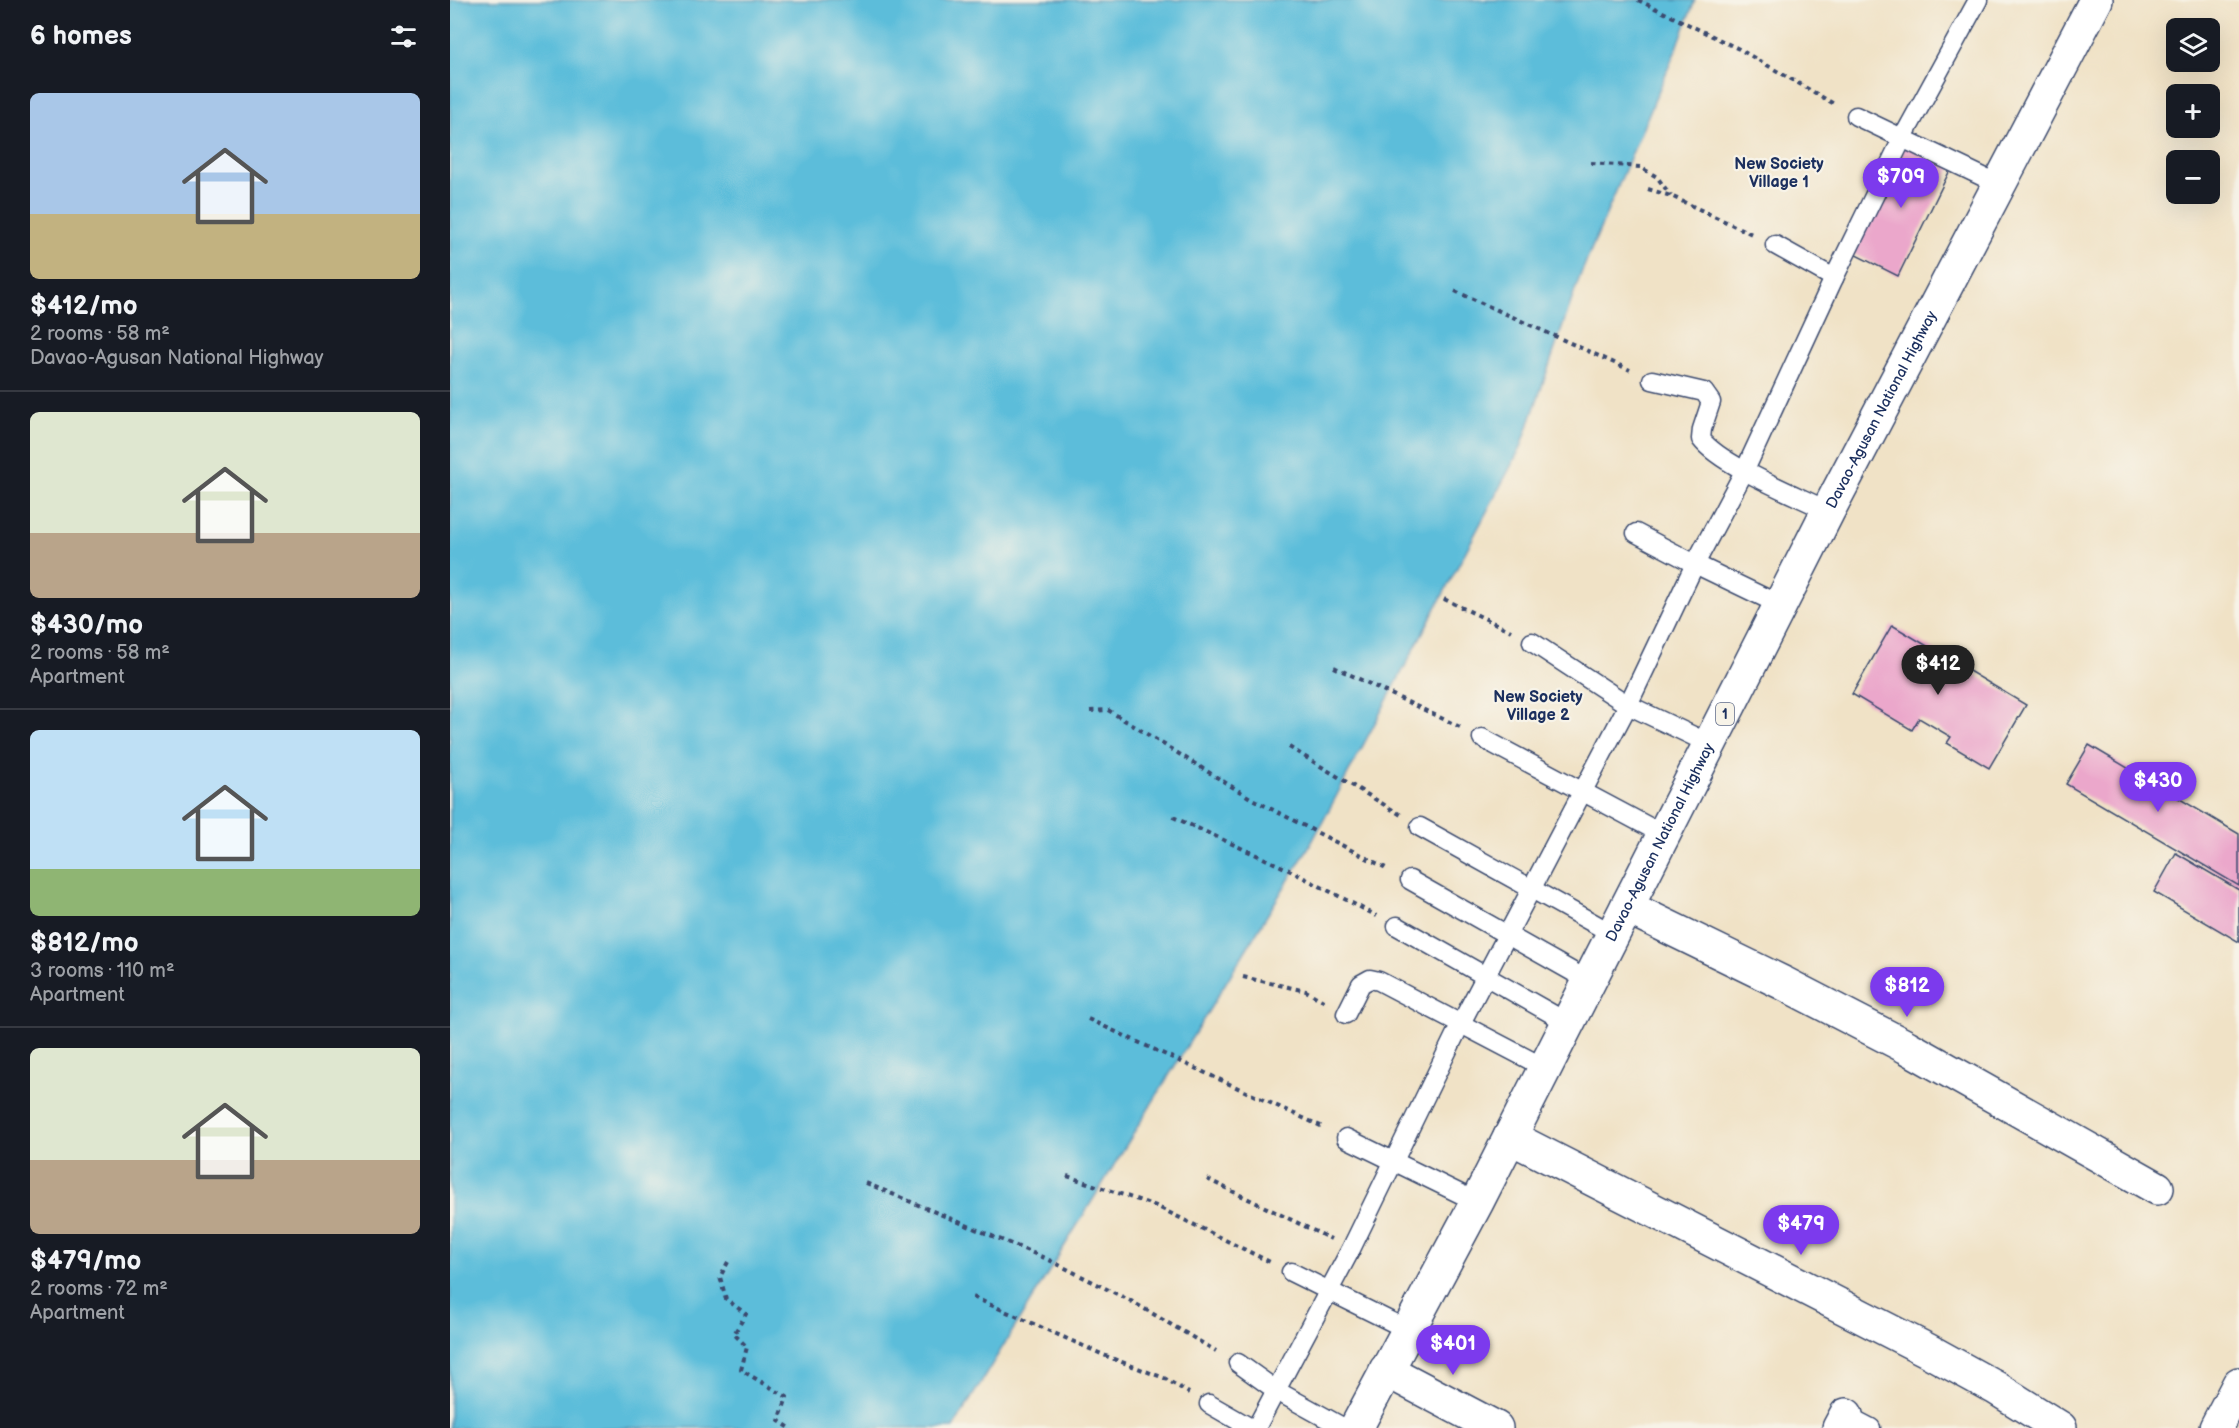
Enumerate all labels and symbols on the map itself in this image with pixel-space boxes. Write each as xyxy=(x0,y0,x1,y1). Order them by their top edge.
district label: New Society Village 1 xyxy=(1734,155,1824,192)
pin: $709 xyxy=(1865,158,1937,209)
street label: Davao-Agusan National Highway xyxy=(1822,307,1941,512)
pin: $412 xyxy=(1902,645,1974,696)
district label: New Society Village 2 xyxy=(1493,688,1583,725)
road number: 1 xyxy=(1716,703,1734,725)
street label: Davao-Agusan National Highway xyxy=(1601,739,1718,945)
pin: $430 xyxy=(2122,762,2194,813)
pin: $812 xyxy=(1871,967,1943,1018)
pin: $479 xyxy=(1765,1205,1837,1256)
pin: $401 xyxy=(1417,1325,1489,1376)

